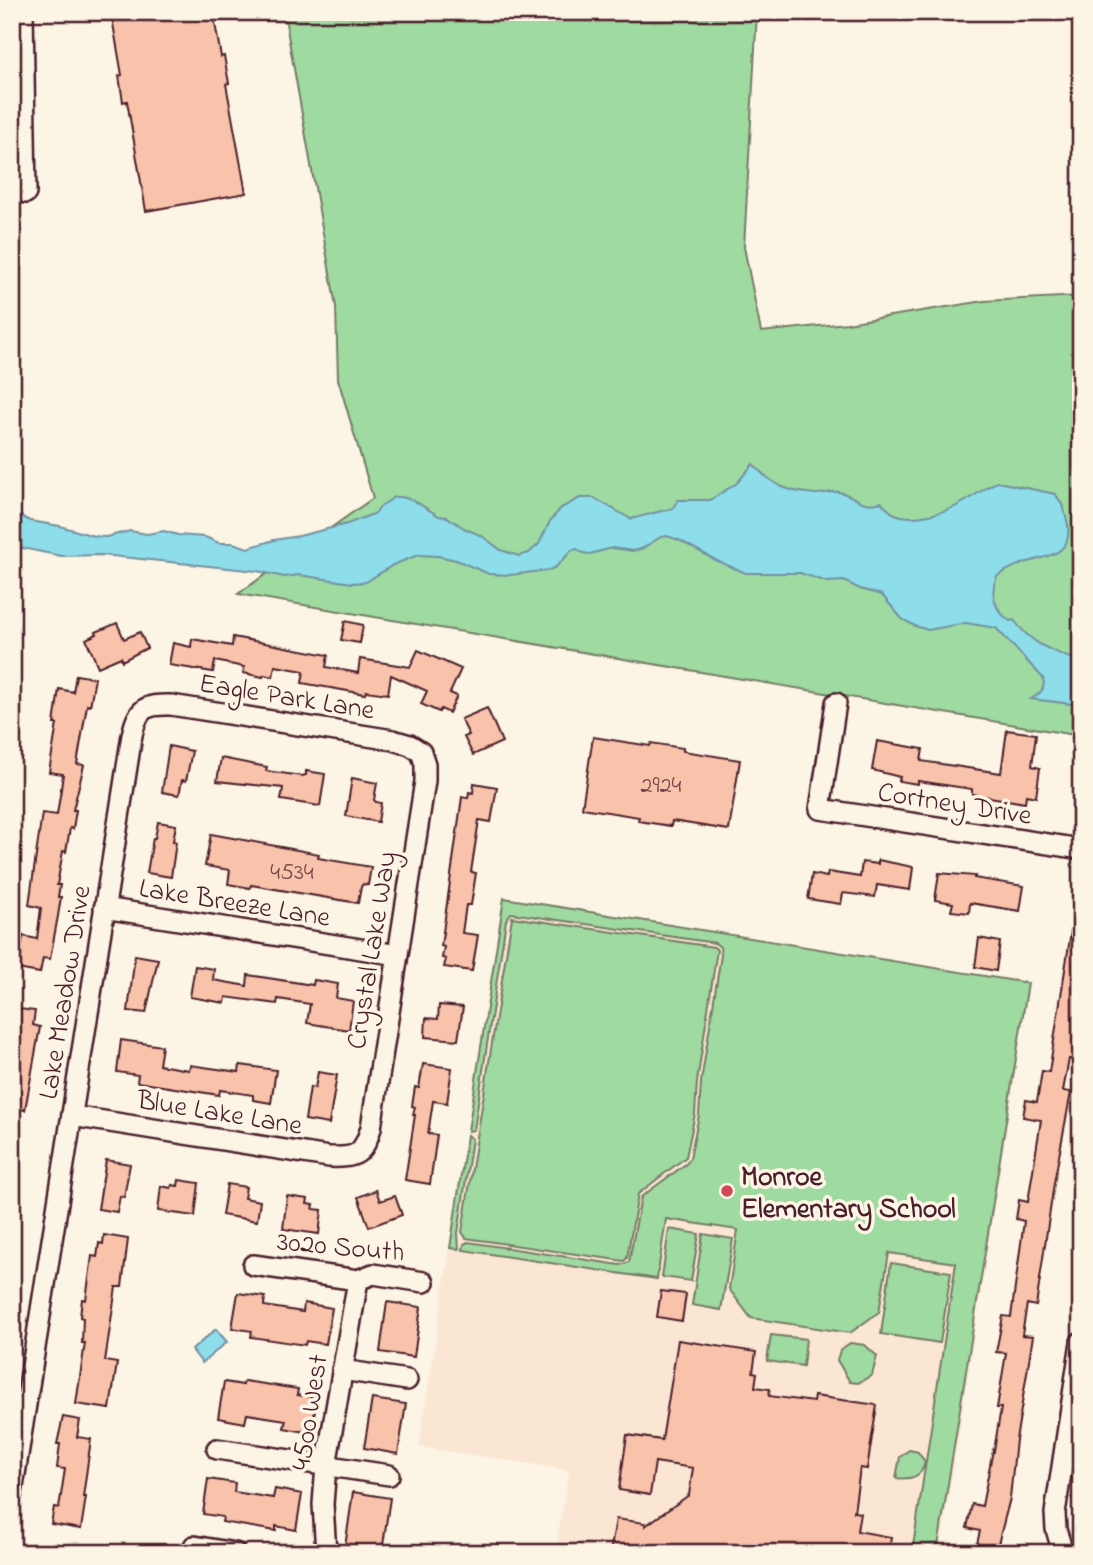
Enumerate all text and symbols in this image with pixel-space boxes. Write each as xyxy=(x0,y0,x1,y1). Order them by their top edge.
street label: Eagle Park Lane xyxy=(196,664,378,733)
house number: 2924 xyxy=(641,769,682,804)
street label: Cortney Drive xyxy=(874,773,1035,838)
street label: Crystal Lake Way xyxy=(338,849,409,1052)
house number: 4534 xyxy=(270,856,314,891)
street label: Lake Breeze Lane xyxy=(136,869,333,940)
street label: Lake Meadow Drive xyxy=(29,882,104,1102)
street label: Blue Lake Lane xyxy=(133,1081,305,1148)
place label: Monroe Elementary School xyxy=(741,1158,956,1231)
marker: Monroe Elementary School xyxy=(719,1183,735,1199)
street label: 3020 South xyxy=(275,1222,406,1274)
street label: 4500 West xyxy=(282,1352,341,1473)

